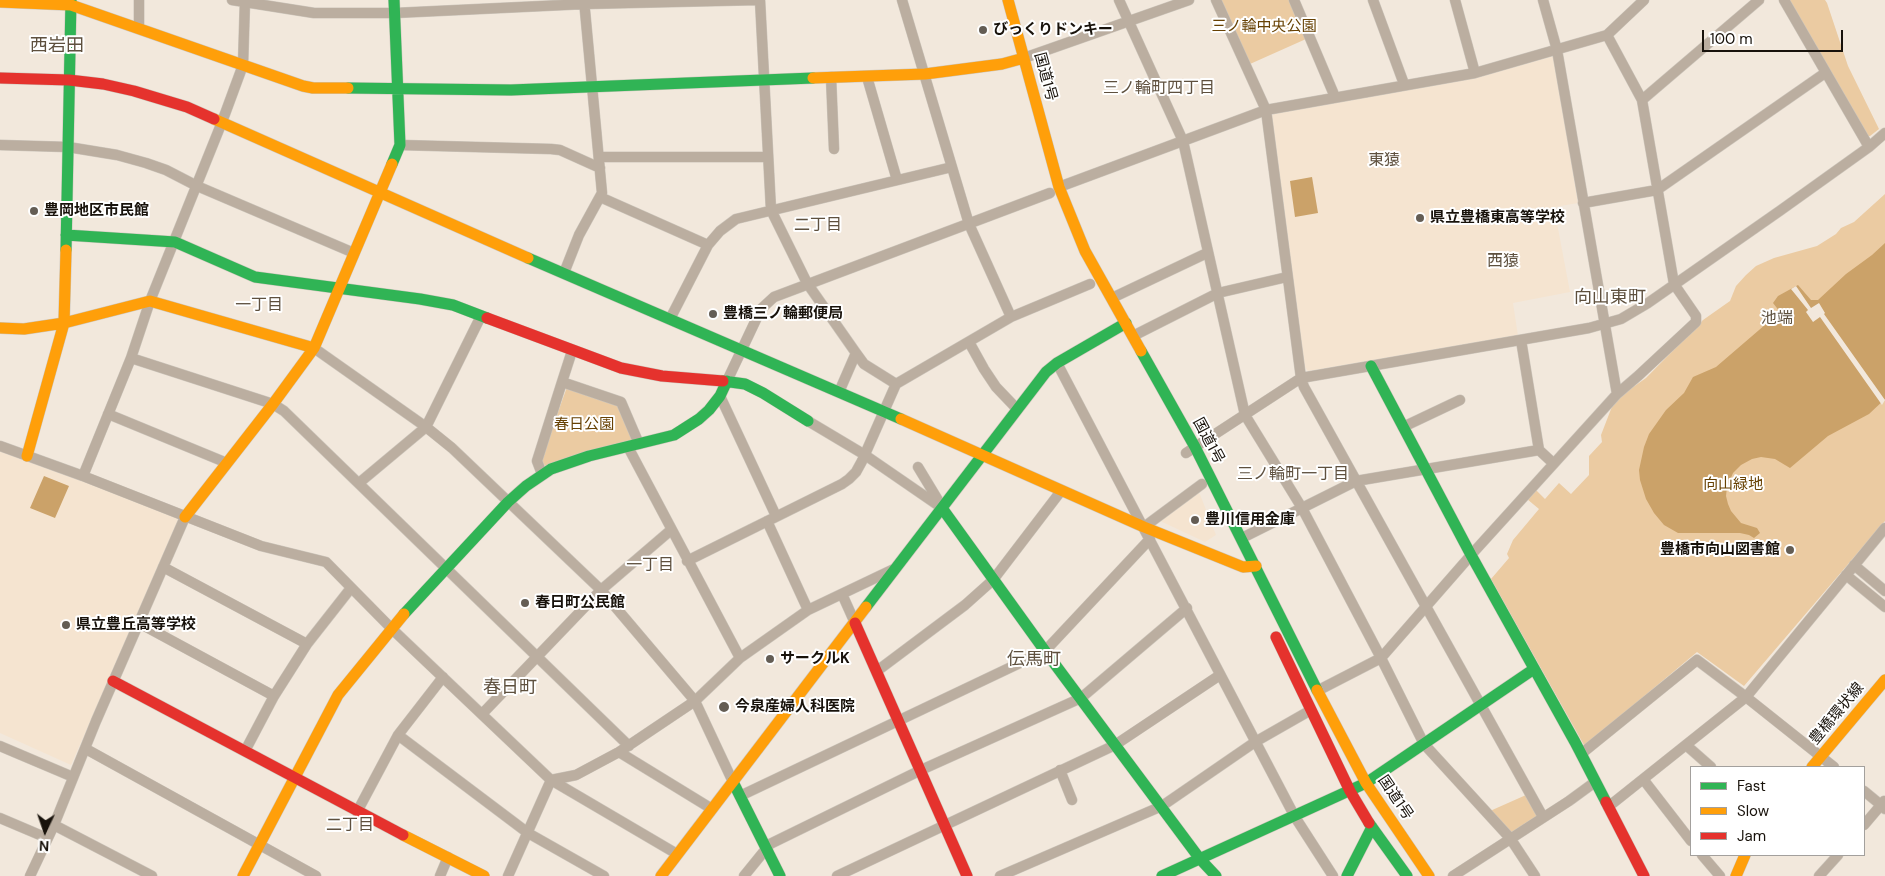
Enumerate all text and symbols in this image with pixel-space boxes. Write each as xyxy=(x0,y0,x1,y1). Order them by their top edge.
park label: 三ノ輪中央公園 xyxy=(1212,18,1316,36)
scale bar xyxy=(1705,20,1846,52)
place label: びっくりドンキー xyxy=(993,21,1113,39)
marker: びっくりドンキー xyxy=(977,24,989,36)
text: 100 m xyxy=(1710,29,1753,49)
district label: 西岩田 xyxy=(30,35,84,57)
street label: 国道1号 xyxy=(1030,51,1060,103)
district label: 三ノ輪町四丁目 xyxy=(1103,79,1215,99)
district label: 東猿 xyxy=(1368,151,1400,171)
place label: 豊岡地区市民館 xyxy=(44,202,149,220)
marker: 豊岡地区市民館 xyxy=(28,205,40,217)
place label: 県立豊橋東高等学校 xyxy=(1430,209,1565,227)
marker: 県立豊橋東高等学校 xyxy=(1414,212,1426,224)
district label: 二丁目 xyxy=(794,216,842,236)
district label: 西猿 xyxy=(1487,252,1519,272)
district label: 向山東町 xyxy=(1574,287,1646,309)
district label: 一丁目 xyxy=(235,296,283,316)
place label: 豊橋三ノ輪郵便局 xyxy=(723,305,843,323)
marker: 豊橋三ノ輪郵便局 xyxy=(707,308,719,320)
district label: 池端 xyxy=(1761,309,1793,329)
street label: 国道1号 xyxy=(1188,415,1228,467)
park label: 春日公園 xyxy=(554,416,614,434)
district label: 三ノ輪町一丁目 xyxy=(1237,465,1349,485)
park label: 向山緑地 xyxy=(1703,476,1763,494)
place label: 豊川信用金庫 xyxy=(1205,511,1295,529)
marker: 豊川信用金庫 xyxy=(1189,514,1201,526)
place label: 豊橋市向山図書館 xyxy=(1660,541,1780,559)
marker: 豊橋市向山図書館 xyxy=(1784,544,1796,556)
district label: 一丁目 xyxy=(626,556,674,576)
place label: 春日町公民館 xyxy=(535,594,625,612)
marker: 春日町公民館 xyxy=(519,597,531,609)
place label: 県立豊丘高等学校 xyxy=(76,616,196,634)
marker: 県立豊丘高等学校 xyxy=(60,619,72,631)
district label: 伝馬町 xyxy=(1007,649,1061,671)
place label: サークルK xyxy=(780,650,850,668)
marker: サークルK xyxy=(764,653,776,665)
district label: 春日町 xyxy=(483,677,537,699)
street label: 豊橋環状線 xyxy=(1806,679,1868,749)
place label: 今泉産婦人科医院 xyxy=(735,698,855,716)
marker: 今泉産婦人科医院 xyxy=(717,700,731,714)
legend xyxy=(1690,766,1865,856)
street label: 国道1号 xyxy=(1374,772,1416,824)
text: Fast xyxy=(1737,776,1766,796)
text: Slow xyxy=(1737,801,1769,821)
north arrow xyxy=(20,806,70,856)
district label: 二丁目 xyxy=(326,816,374,836)
text: Jam xyxy=(1737,826,1766,846)
text: N xyxy=(39,837,50,855)

